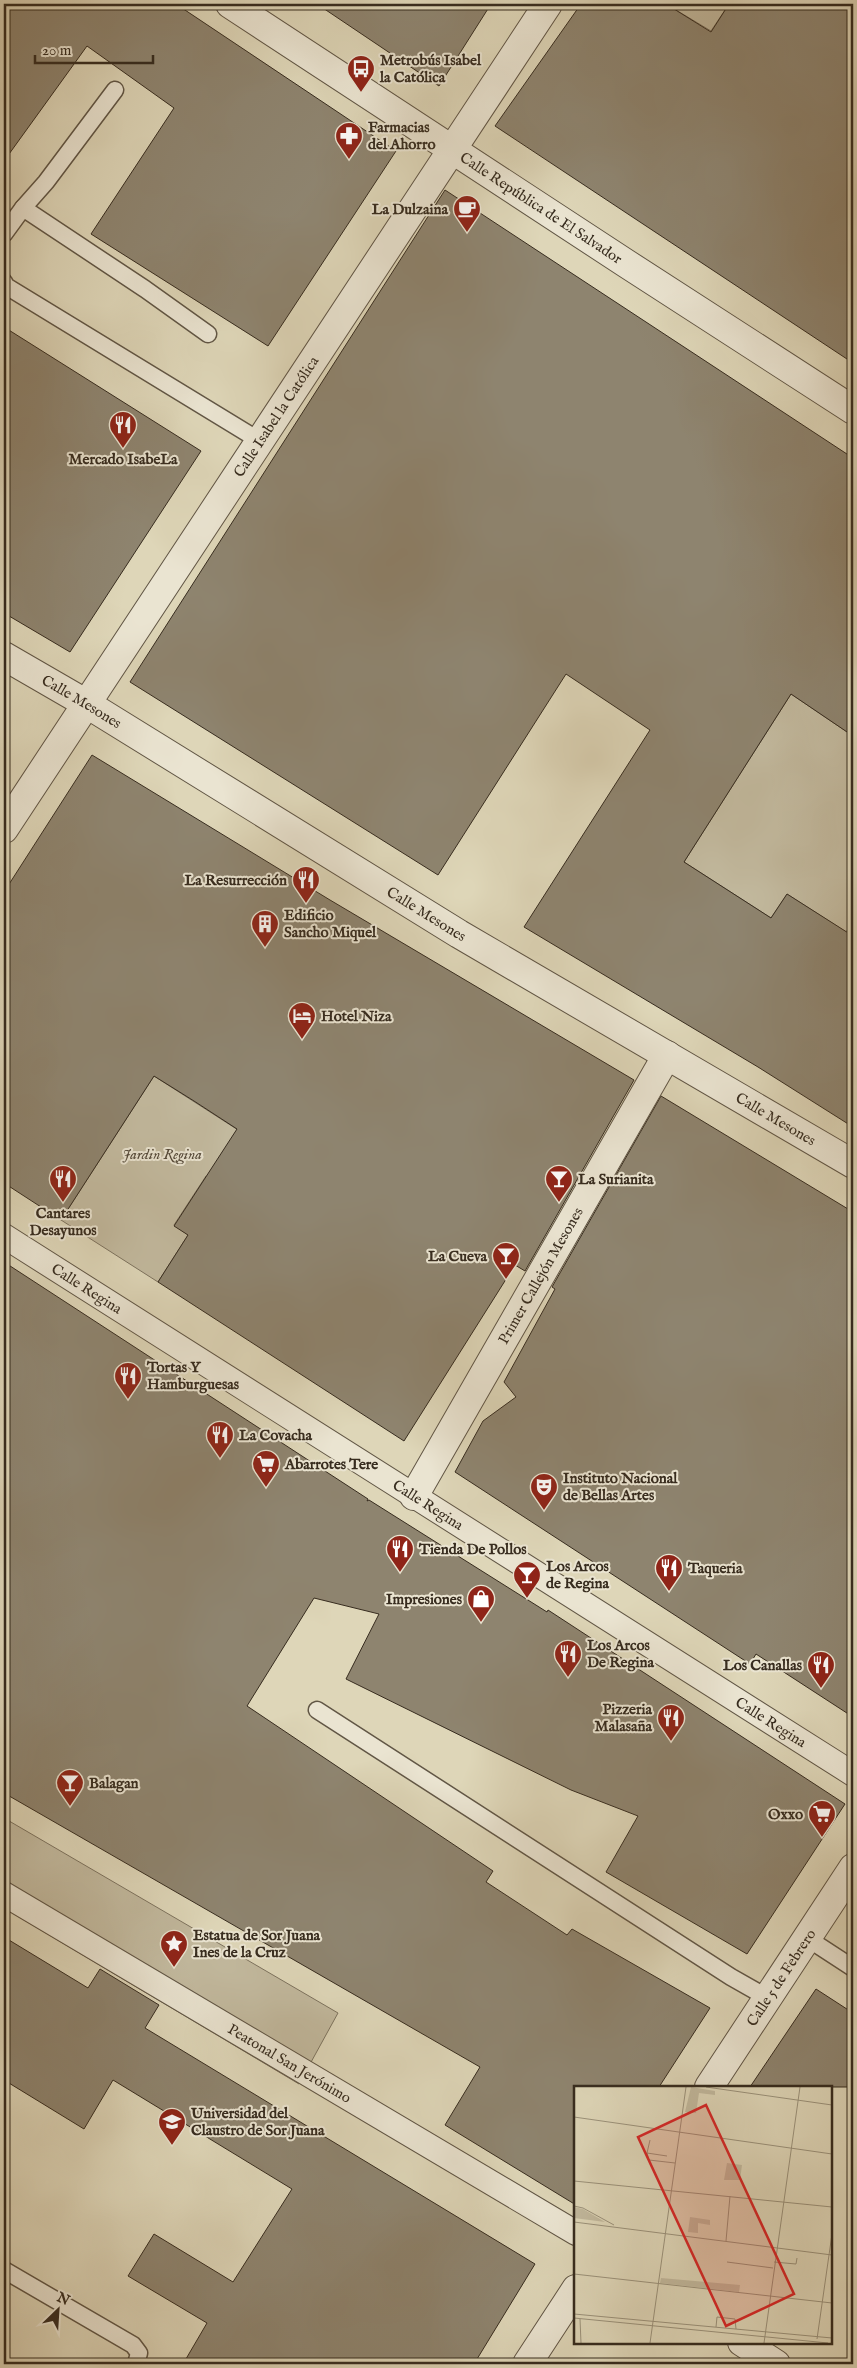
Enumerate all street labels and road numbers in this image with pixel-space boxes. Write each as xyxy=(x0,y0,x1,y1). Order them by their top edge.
street label: Calle República de El Salvador xyxy=(456,148,626,269)
street label: Calle Isabel la Católica xyxy=(230,352,323,481)
street label: Calle Mesones xyxy=(38,671,125,733)
street label: Calle Mesones xyxy=(383,883,469,946)
street label: Calle Mesones xyxy=(732,1088,819,1150)
street label: Primer Callejón Mesones xyxy=(494,1204,588,1348)
street label: Calle Regina xyxy=(47,1259,126,1319)
street label: Calle Regina xyxy=(389,1476,467,1535)
street label: Calle Regina xyxy=(732,1693,810,1752)
street label: Calle 5 de Febrero xyxy=(742,1925,820,2030)
street label: Peatonal San Jerónimo xyxy=(224,2020,355,2108)

